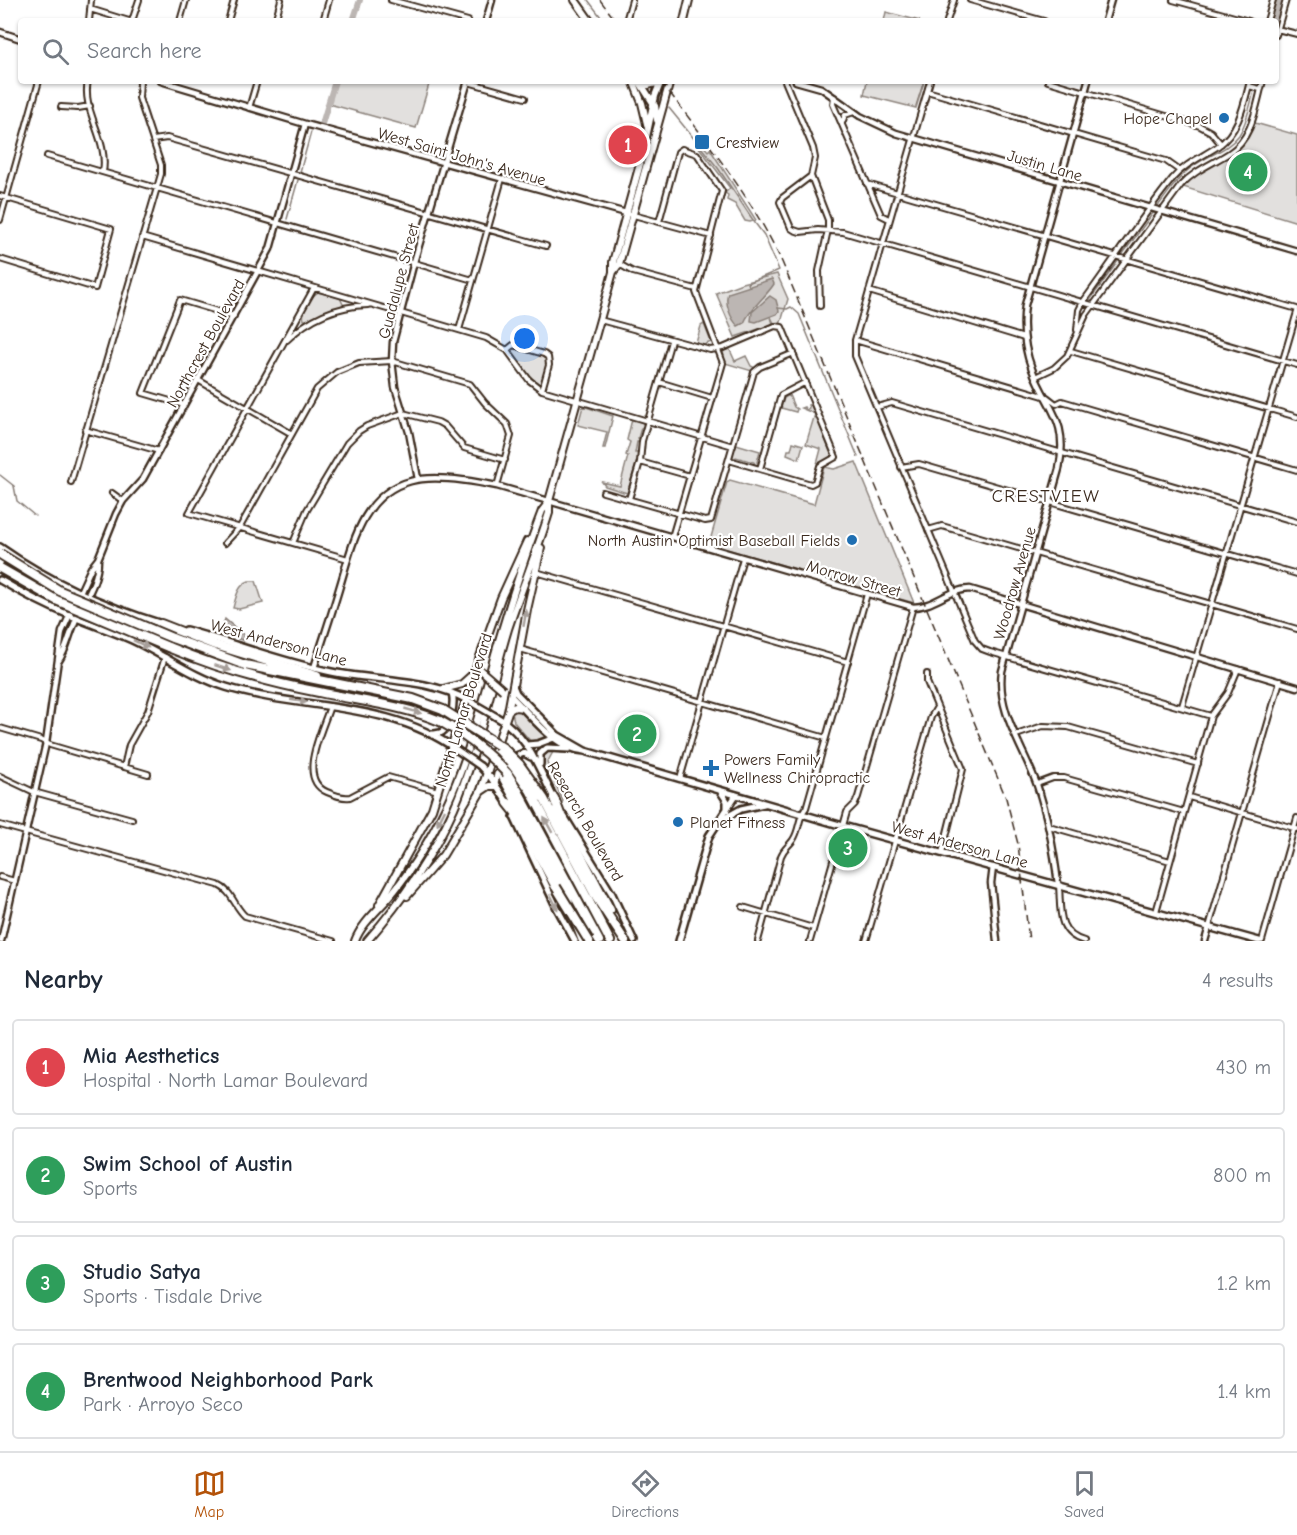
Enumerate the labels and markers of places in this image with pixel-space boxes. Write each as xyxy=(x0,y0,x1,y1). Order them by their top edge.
place label: Hope Chapel xyxy=(1123,110,1212,128)
marker: Hope Chapel xyxy=(1217,111,1231,125)
pin: 1 xyxy=(608,122,648,168)
marker: Crestview xyxy=(693,133,711,151)
place label: Crestview xyxy=(716,134,779,152)
pin: 4 xyxy=(1228,150,1268,195)
place label: North Austin Optimist Baseball Fields xyxy=(588,532,840,550)
marker: North Austin Optimist Baseball Fields xyxy=(845,533,859,547)
pin: 2 xyxy=(618,712,656,756)
place label: Powers Family Wellness Chiropractic xyxy=(724,751,871,787)
marker: Powers Family Wellness Chiropractic xyxy=(702,759,720,777)
place label: Planet Fitness xyxy=(690,814,785,832)
marker: Planet Fitness xyxy=(671,815,685,829)
pin: 3 xyxy=(828,826,868,870)

